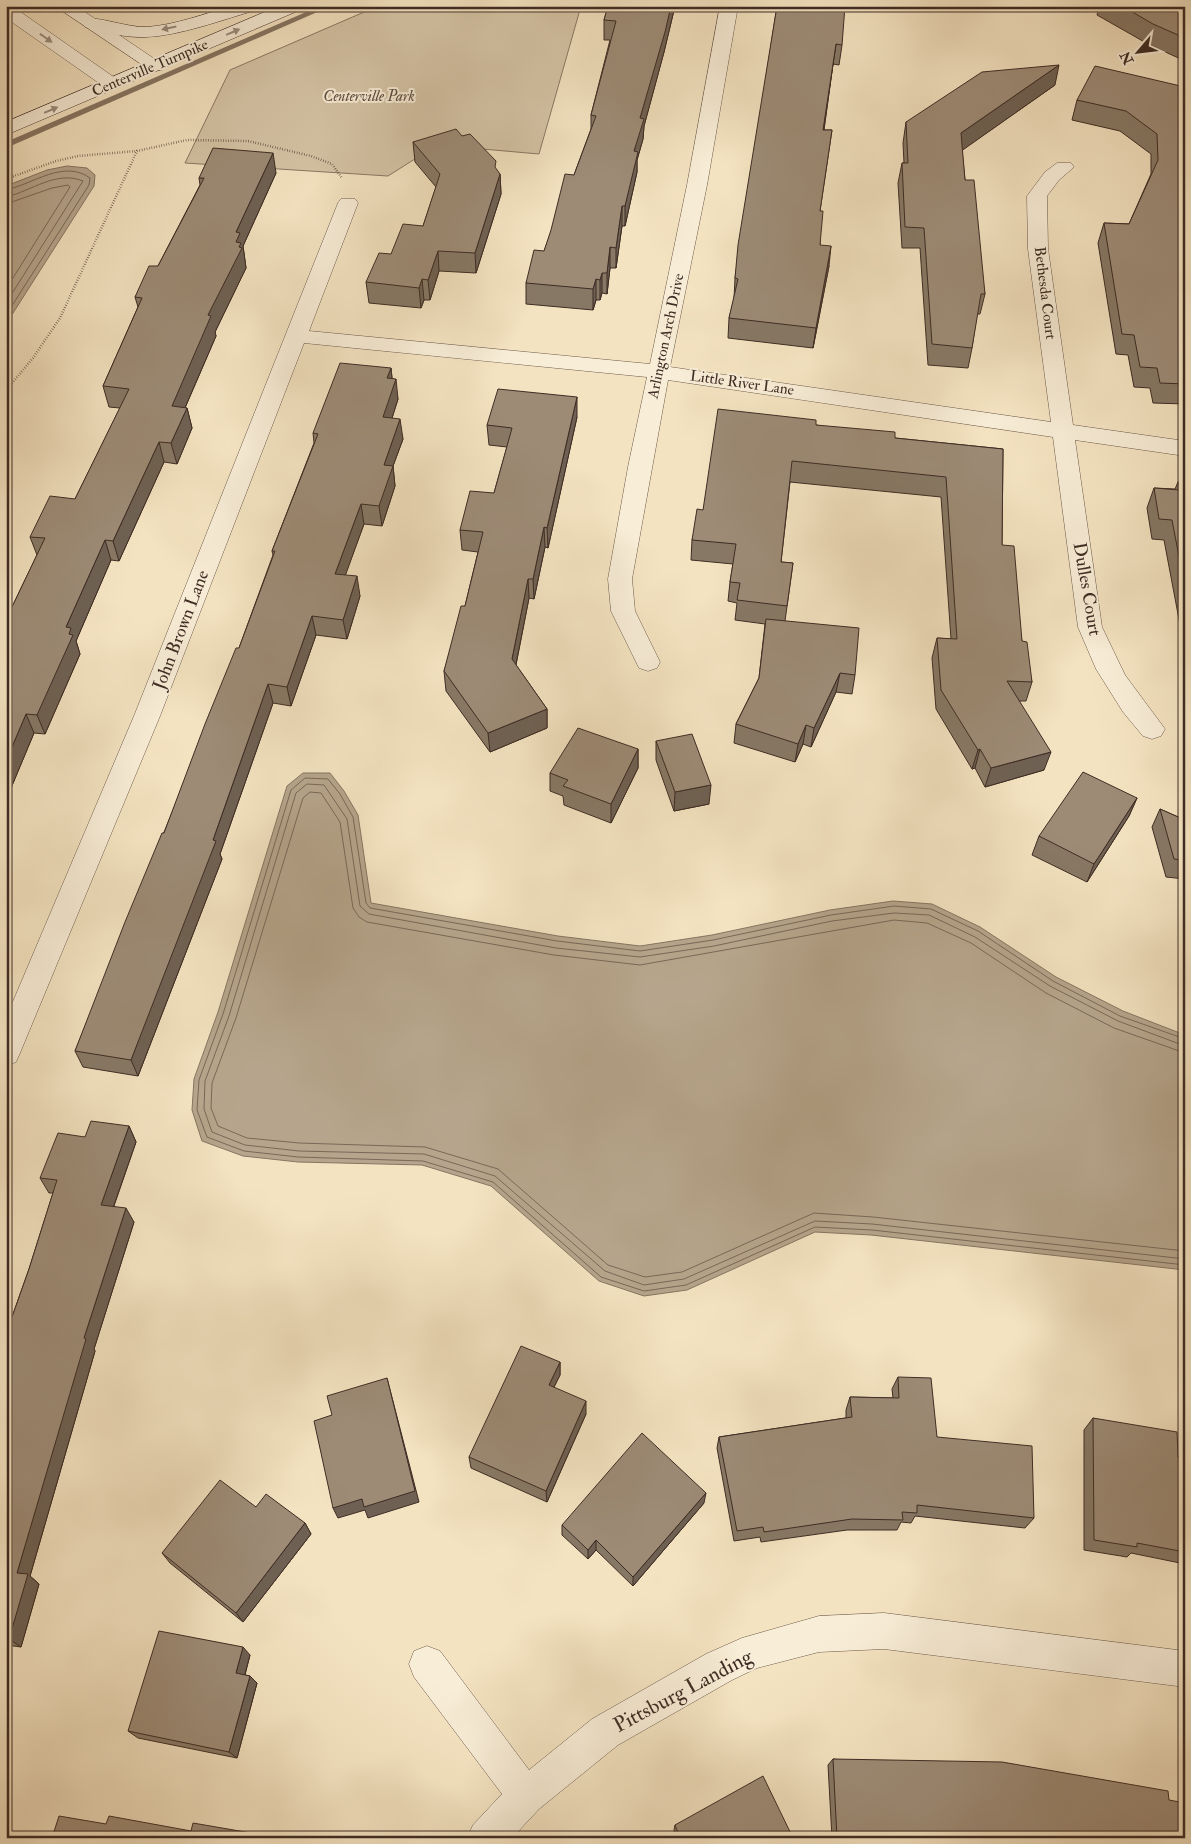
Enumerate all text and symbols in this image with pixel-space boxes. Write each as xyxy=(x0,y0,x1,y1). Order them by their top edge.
one-way arrow xyxy=(162,24,177,32)
one-way arrow xyxy=(226,28,240,36)
north arrow xyxy=(1114,28,1164,78)
one-way arrow xyxy=(39,33,53,43)
street label: Centerville Turnpike xyxy=(89,35,211,102)
text: N xyxy=(1116,48,1138,68)
park label: Centerville Park xyxy=(323,87,415,106)
one-way arrow xyxy=(44,106,58,114)
street label: Bethesda Court xyxy=(1030,246,1060,341)
street label: Arlington Arch Drive xyxy=(643,272,689,401)
street label: Little River Lane xyxy=(689,366,795,400)
street label: Dulles Court xyxy=(1067,541,1107,638)
street label: John Brown Lane xyxy=(147,566,215,694)
street label: Pittsburg Landing xyxy=(609,1643,758,1739)

